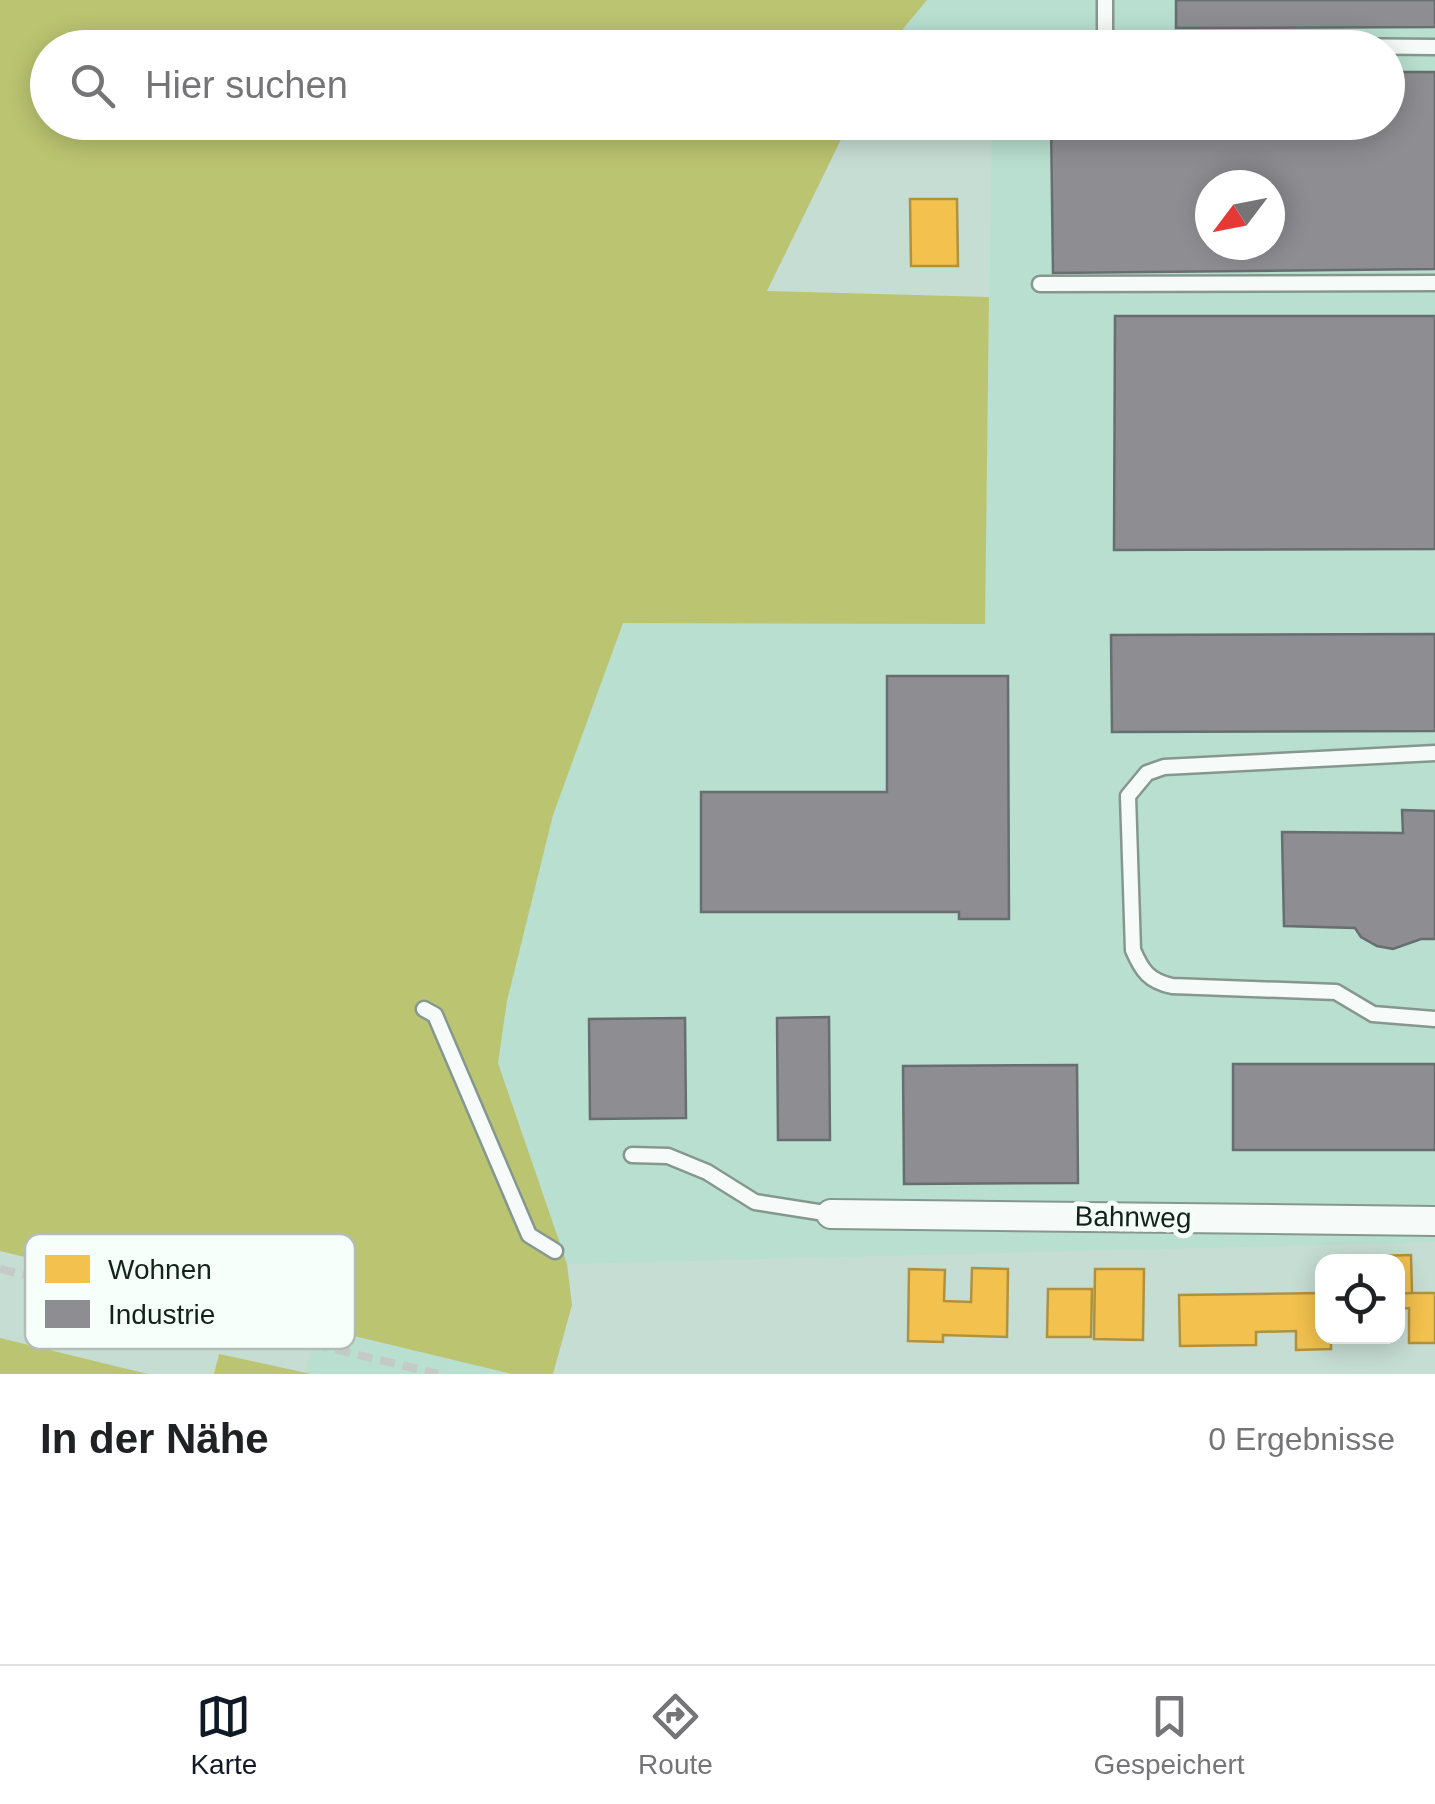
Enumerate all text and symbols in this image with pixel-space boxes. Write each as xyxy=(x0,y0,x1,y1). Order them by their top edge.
search box xyxy=(30,30,1405,140)
icon: search xyxy=(65,58,120,113)
text: Hier suchen xyxy=(145,64,348,106)
north arrow xyxy=(1195,170,1285,260)
street label: Bahnweg xyxy=(1074,1200,1192,1234)
legend xyxy=(25,1234,355,1349)
text: Wohnen xyxy=(108,1254,212,1285)
map controls xyxy=(1315,1254,1405,1344)
button: locate xyxy=(1315,1254,1405,1344)
text: Industrie xyxy=(108,1299,215,1330)
text: In der Nähe xyxy=(40,1415,269,1462)
text: 0 Ergebnisse xyxy=(1208,1421,1395,1457)
tab: Karte xyxy=(190,1689,257,1781)
tab: Route xyxy=(638,1689,713,1781)
tab: Gespeichert xyxy=(1094,1689,1245,1781)

